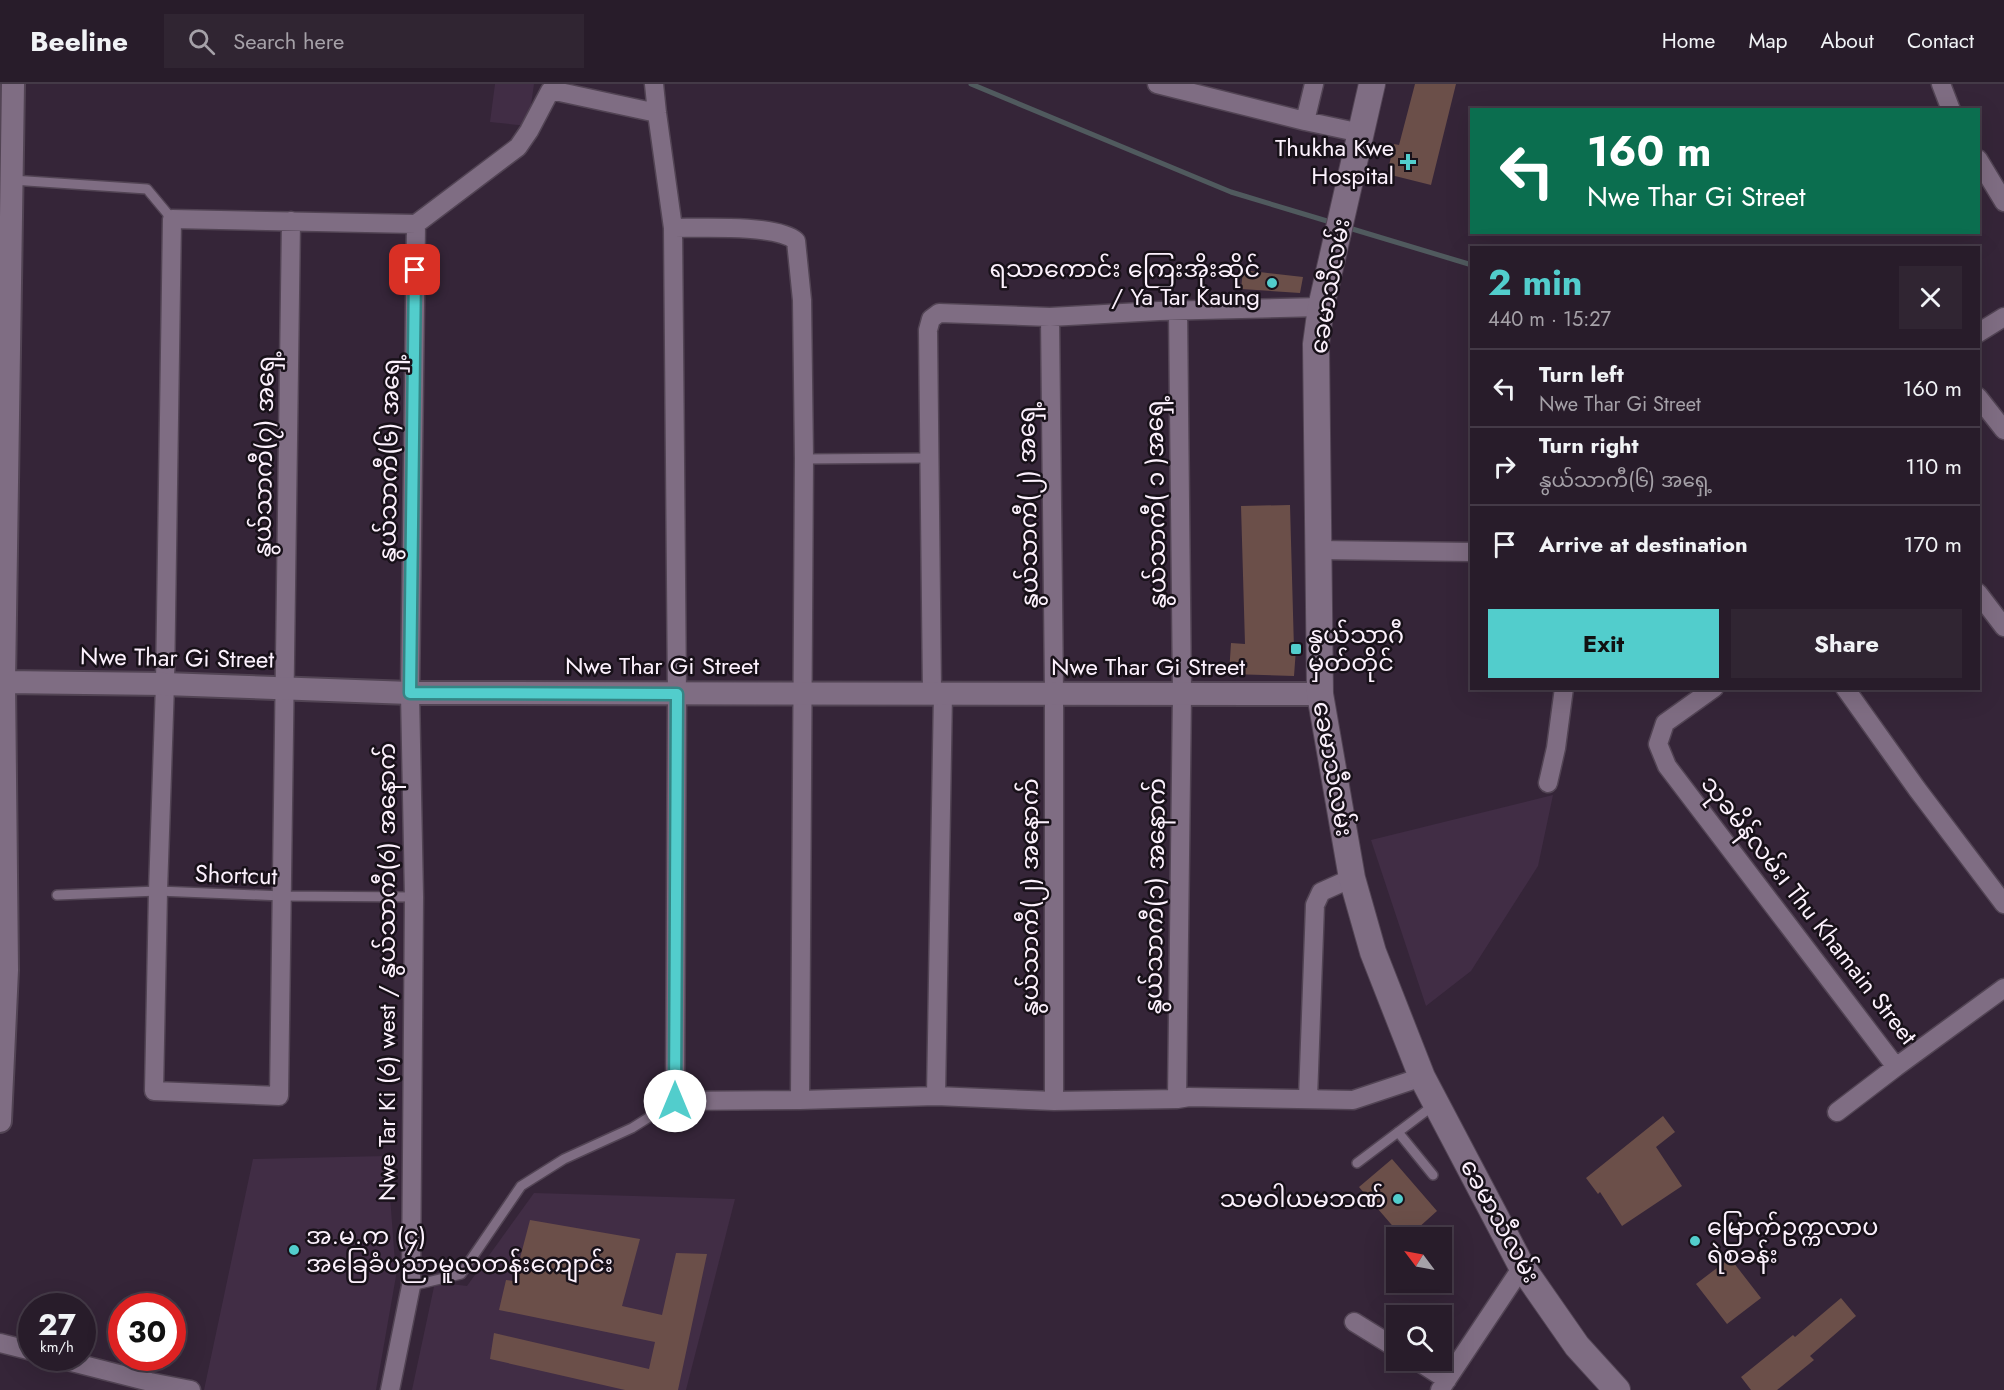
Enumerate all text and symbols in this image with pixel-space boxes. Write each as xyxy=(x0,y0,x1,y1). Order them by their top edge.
search box xyxy=(164,14,584,68)
text: Beeline xyxy=(30,21,128,62)
icon: search xyxy=(185,25,218,58)
text: Search here xyxy=(233,25,344,57)
text: Home xyxy=(1662,26,1715,56)
text: Map xyxy=(1748,26,1788,56)
text: About xyxy=(1821,26,1874,56)
text: Contact xyxy=(1907,26,1974,56)
text: 160 m xyxy=(1587,121,1711,182)
place label: Thukha Kwe Hospital xyxy=(1275,130,1394,193)
icon: left xyxy=(1488,132,1566,210)
marker: Thukha Kwe Hospital xyxy=(1399,153,1417,171)
text: Nwe Thar Gi Street xyxy=(1587,177,1805,216)
street label: ခေမာသီလမ်း xyxy=(1300,216,1359,356)
pin xyxy=(389,244,440,295)
place label: ရသာကောင်း ကြေးအိုးဆိုင် / Ya Tar Kaung xyxy=(989,251,1260,314)
icon: arrive xyxy=(398,253,431,286)
text: 2 min xyxy=(1488,256,1583,308)
button: close xyxy=(1899,266,1962,329)
marker: ရသာကောင်း ကြေးအိုးဆိုင် / Ya Tar Kaung xyxy=(1265,276,1279,290)
text: 440 m · 15:27 xyxy=(1488,305,1611,334)
street label: နွယ်သာကီ(၇) အရှေ့ xyxy=(244,350,285,557)
street label: နွယ်သာကီ(၆) အရှေ့ xyxy=(369,354,410,562)
text: Turn left xyxy=(1539,358,1624,390)
icon: left xyxy=(1488,372,1521,405)
text: 160 m xyxy=(1902,372,1962,404)
text: Nwe Thar Gi Street xyxy=(1539,390,1701,419)
street label: နွယ်သာကီ( ၁ )အရှေ့ xyxy=(1136,395,1177,609)
street label: နွယ်သာကီ(၂) အရှေ့ xyxy=(1008,401,1049,609)
text: Turn right xyxy=(1539,429,1639,461)
icon: right xyxy=(1488,450,1521,483)
text: 110 m xyxy=(1905,450,1962,482)
text: နွယ်သာကီ(၆) အရှေ့ xyxy=(1539,466,1712,495)
icon: arrive xyxy=(1488,528,1521,561)
text: Arrive at destination xyxy=(1539,528,1748,560)
text: 170 m xyxy=(1904,528,1962,560)
button: Exit xyxy=(1488,609,1719,678)
button: Share xyxy=(1731,609,1962,678)
place label: နွယ်သာဂီ မှတ်တိုင် xyxy=(1308,617,1404,682)
street label: Nwe Thar Gi Street xyxy=(80,638,275,677)
marker: နွယ်သာဂီ မှတ်တိုင် xyxy=(1289,642,1303,656)
street label: Nwe Thar Gi Street xyxy=(565,648,759,683)
street label: Nwe Thar Gi Street xyxy=(1051,649,1245,684)
street label: ခေမာသီလမ်း xyxy=(1304,699,1363,839)
street label: Nwe Tar Ki (6) west / နွယ်သာကီ(6) အနောက် xyxy=(369,743,406,1201)
street label: သုခမိန်လမ်း၊ Thu Khamain Street xyxy=(1691,768,1926,1053)
street label: နွယ်သာကီ(၂) အနောက် xyxy=(1012,778,1049,1016)
street label: နွယ်သာကီ(၁) အနောက် xyxy=(1135,778,1176,1014)
street label: Shortcut xyxy=(194,856,278,893)
position arrow xyxy=(643,1069,707,1133)
street label: ခေမာသီလမ်း xyxy=(1452,1152,1549,1289)
place label: သမဝါယမဘဏ် xyxy=(1220,1181,1386,1216)
marker: သမဝါယမဘဏ် xyxy=(1391,1192,1405,1206)
place label: မြောက်ဥက္ကလာပ ရဲစခန်း xyxy=(1707,1209,1878,1274)
place label: အ.မ.က (၄) အခြေခံပညာမူလတန်းကျောင်း xyxy=(306,1218,613,1283)
north arrow xyxy=(1386,1227,1452,1293)
map controls xyxy=(1386,1227,1452,1371)
marker: မြောက်ဥက္ကလာပ ရဲစခန်း xyxy=(1688,1234,1702,1248)
marker: အ.မ.က (၄) အခြေခံပညာမူလတန်းကျောင်း xyxy=(287,1243,301,1257)
speed limit sign: 30 xyxy=(108,1293,186,1371)
text: 27 xyxy=(38,1303,76,1346)
button: search xyxy=(1386,1305,1452,1371)
text: km/h xyxy=(40,1336,74,1358)

